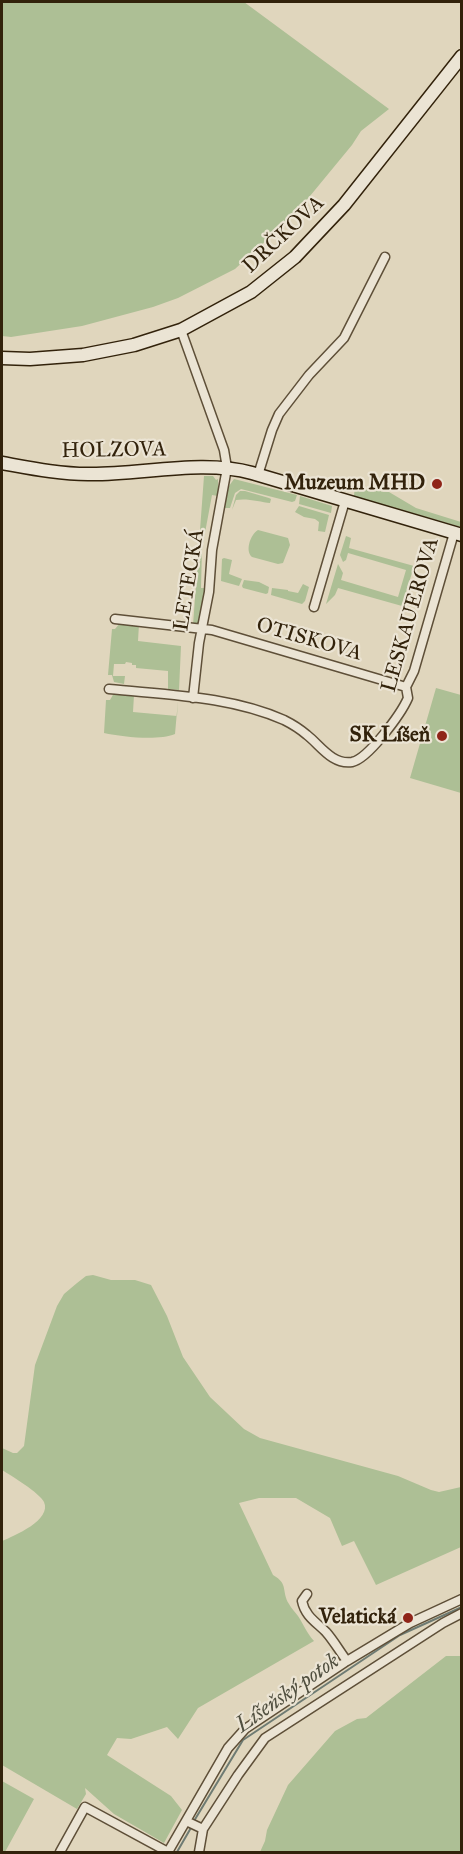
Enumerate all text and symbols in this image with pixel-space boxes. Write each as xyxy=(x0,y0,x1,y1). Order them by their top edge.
street label: DRČKOVA xyxy=(238,191,330,279)
street label: HOLZOVA xyxy=(61,437,167,465)
place label: Muzeum MHD xyxy=(284,471,425,497)
marker: Muzeum MHD xyxy=(430,477,444,491)
street label: LETECKÁ xyxy=(169,527,211,633)
street label: LESKAUEROVA xyxy=(377,535,445,695)
street label: OTISKOVA xyxy=(253,613,365,667)
place label: SK Líšeň xyxy=(349,723,430,749)
marker: SK Líšeň xyxy=(435,729,449,743)
place label: Velatická xyxy=(319,1605,396,1631)
marker: Velatická xyxy=(401,1611,415,1625)
water label: Líšeňský potok xyxy=(231,1649,345,1739)

